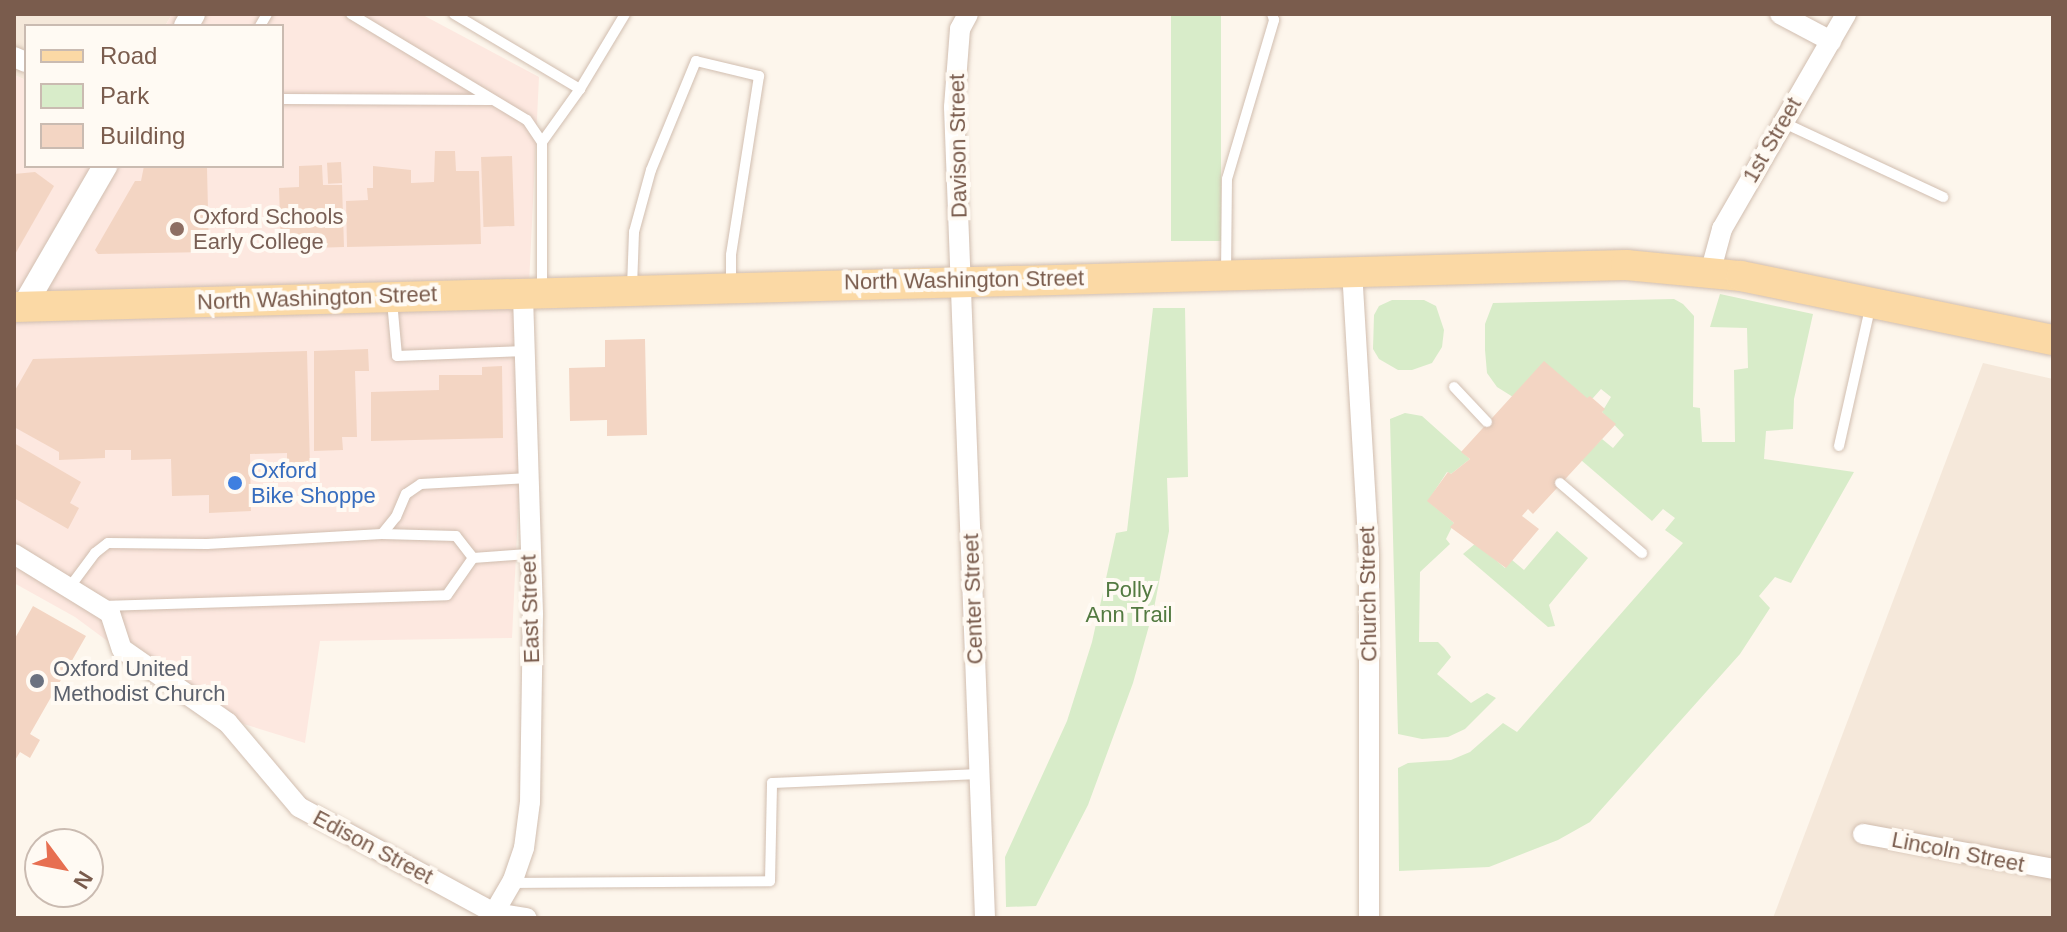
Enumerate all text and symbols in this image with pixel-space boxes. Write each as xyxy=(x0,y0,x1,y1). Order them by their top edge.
legend xyxy=(24,24,284,168)
text: Road xyxy=(100,42,157,69)
street label: Davison Street xyxy=(944,74,972,218)
text: Park xyxy=(100,82,149,109)
street label: 1st Street xyxy=(1737,93,1807,187)
text: Building xyxy=(100,122,185,149)
place label: Oxford Schools Early College xyxy=(193,203,343,254)
marker: Oxford Schools Early College xyxy=(168,220,186,238)
street label: North Washington Street xyxy=(844,265,1084,295)
street label: North Washington Street xyxy=(197,281,437,315)
place label: Oxford Bike Shoppe xyxy=(251,457,376,508)
marker: Oxford Bike Shoppe xyxy=(226,474,244,492)
street label: Church Street xyxy=(1354,526,1382,662)
street label: Center Street xyxy=(958,533,988,665)
street label: East Street xyxy=(515,554,545,664)
park label: Polly Ann Trail xyxy=(1085,576,1173,628)
place label: Oxford United Methodist Church xyxy=(53,655,225,706)
marker: Oxford United Methodist Church xyxy=(28,672,46,690)
street label: Edison Street xyxy=(308,804,438,890)
street label: Lincoln Street xyxy=(1889,826,2027,878)
north arrow xyxy=(24,828,104,908)
text: N xyxy=(68,867,98,893)

